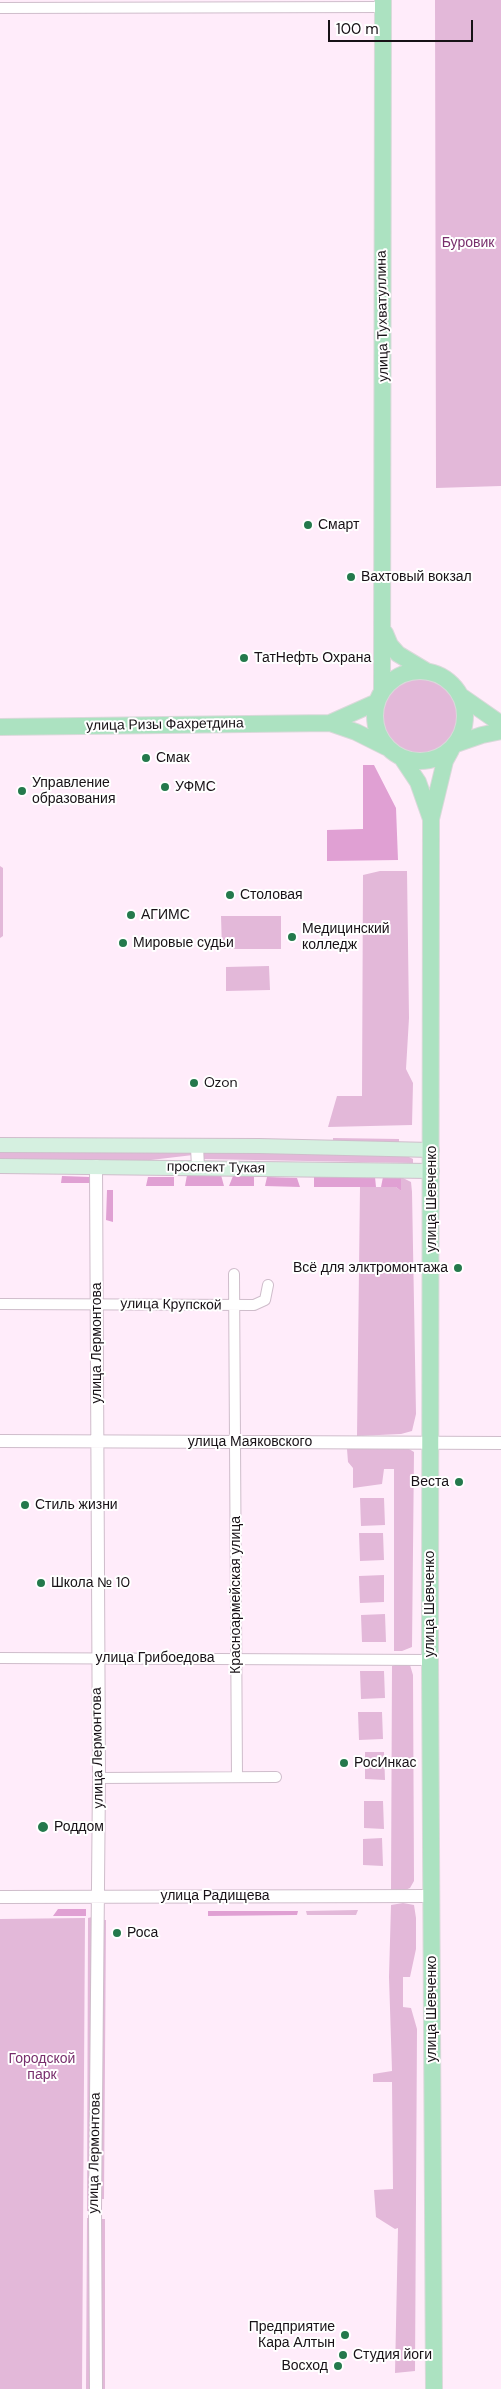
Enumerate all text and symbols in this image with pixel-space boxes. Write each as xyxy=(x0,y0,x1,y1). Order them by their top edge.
scale bar xyxy=(331,10,476,42)
text: 100 m xyxy=(336,19,379,39)
park label: Буровик xyxy=(442,235,494,251)
street label: улица Тухватуллина xyxy=(373,250,393,382)
place label: Смарт xyxy=(318,517,359,533)
marker: Смарт xyxy=(302,519,314,531)
place label: Вахтовый вокзал xyxy=(361,569,472,585)
marker: Вахтовый вокзал xyxy=(345,571,357,583)
place label: ТатНефть Охрана xyxy=(254,650,371,666)
marker: ТатНефть Охрана xyxy=(238,652,250,664)
street label: улица Ризы Фахретдина xyxy=(86,715,244,735)
place label: Смак xyxy=(156,750,190,766)
marker: Смак xyxy=(140,752,152,764)
place label: Управление образования xyxy=(32,775,115,808)
place label: УФМС xyxy=(175,779,216,795)
marker: УФМС xyxy=(159,781,171,793)
marker: Управление образования xyxy=(16,785,28,797)
place label: Столовая xyxy=(240,887,303,903)
marker: Столовая xyxy=(224,889,236,901)
place label: АГИМС xyxy=(141,907,190,923)
marker: АГИМС xyxy=(125,909,137,921)
place label: Медицинский колледж xyxy=(302,921,390,954)
marker: Медицинский колледж xyxy=(286,931,298,943)
place label: Мировые судьи xyxy=(133,935,234,951)
marker: Мировые судьи xyxy=(117,937,129,949)
place label: Ozon xyxy=(204,1075,238,1091)
marker: Ozon xyxy=(188,1077,200,1089)
street label: улица Шевченко xyxy=(424,1146,440,1252)
street label: проспект Тукая xyxy=(167,1159,265,1177)
place label: Всё для элктромонтажа xyxy=(293,1260,448,1276)
marker: Всё для элктромонтажа xyxy=(452,1262,464,1274)
street label: улица Лермонтова xyxy=(89,1282,105,1404)
street label: улица Крупской xyxy=(120,1296,222,1314)
street label: улица Маяковского xyxy=(188,1434,312,1450)
place label: Веста xyxy=(411,1474,449,1490)
marker: Веста xyxy=(453,1476,465,1488)
place label: Стиль жизни xyxy=(35,1497,118,1513)
marker: Стиль жизни xyxy=(19,1499,31,1511)
street label: Красноармейская улица xyxy=(228,1516,244,1674)
street label: улица Шевченко xyxy=(422,1551,438,1657)
place label: Школа № 10 xyxy=(51,1575,130,1591)
marker: Школа № 10 xyxy=(35,1577,47,1589)
street label: улица Грибоедова xyxy=(96,1650,214,1666)
street label: улица Лермонтова xyxy=(89,1687,107,1809)
place label: РосИнкас xyxy=(354,1755,417,1771)
marker: РосИнкас xyxy=(338,1757,350,1769)
place label: Роддом xyxy=(54,1819,104,1835)
marker: Роддом xyxy=(36,1820,50,1834)
street label: улица Радищева xyxy=(160,1888,270,1904)
place label: Роса xyxy=(127,1925,158,1941)
marker: Роса xyxy=(111,1927,123,1939)
street label: улица Шевченко xyxy=(424,1956,440,2062)
park label: Городской парк xyxy=(9,2051,75,2084)
street label: улица Лермонтова xyxy=(86,2092,104,2214)
place label: Предприятие Кара Алтын xyxy=(249,2319,335,2352)
marker: Предприятие Кара Алтын xyxy=(339,2329,351,2341)
place label: Студия йоги xyxy=(353,2347,432,2363)
marker: Студия йоги xyxy=(337,2349,349,2361)
place label: Восход xyxy=(281,2358,328,2374)
marker: Восход xyxy=(332,2360,344,2372)

